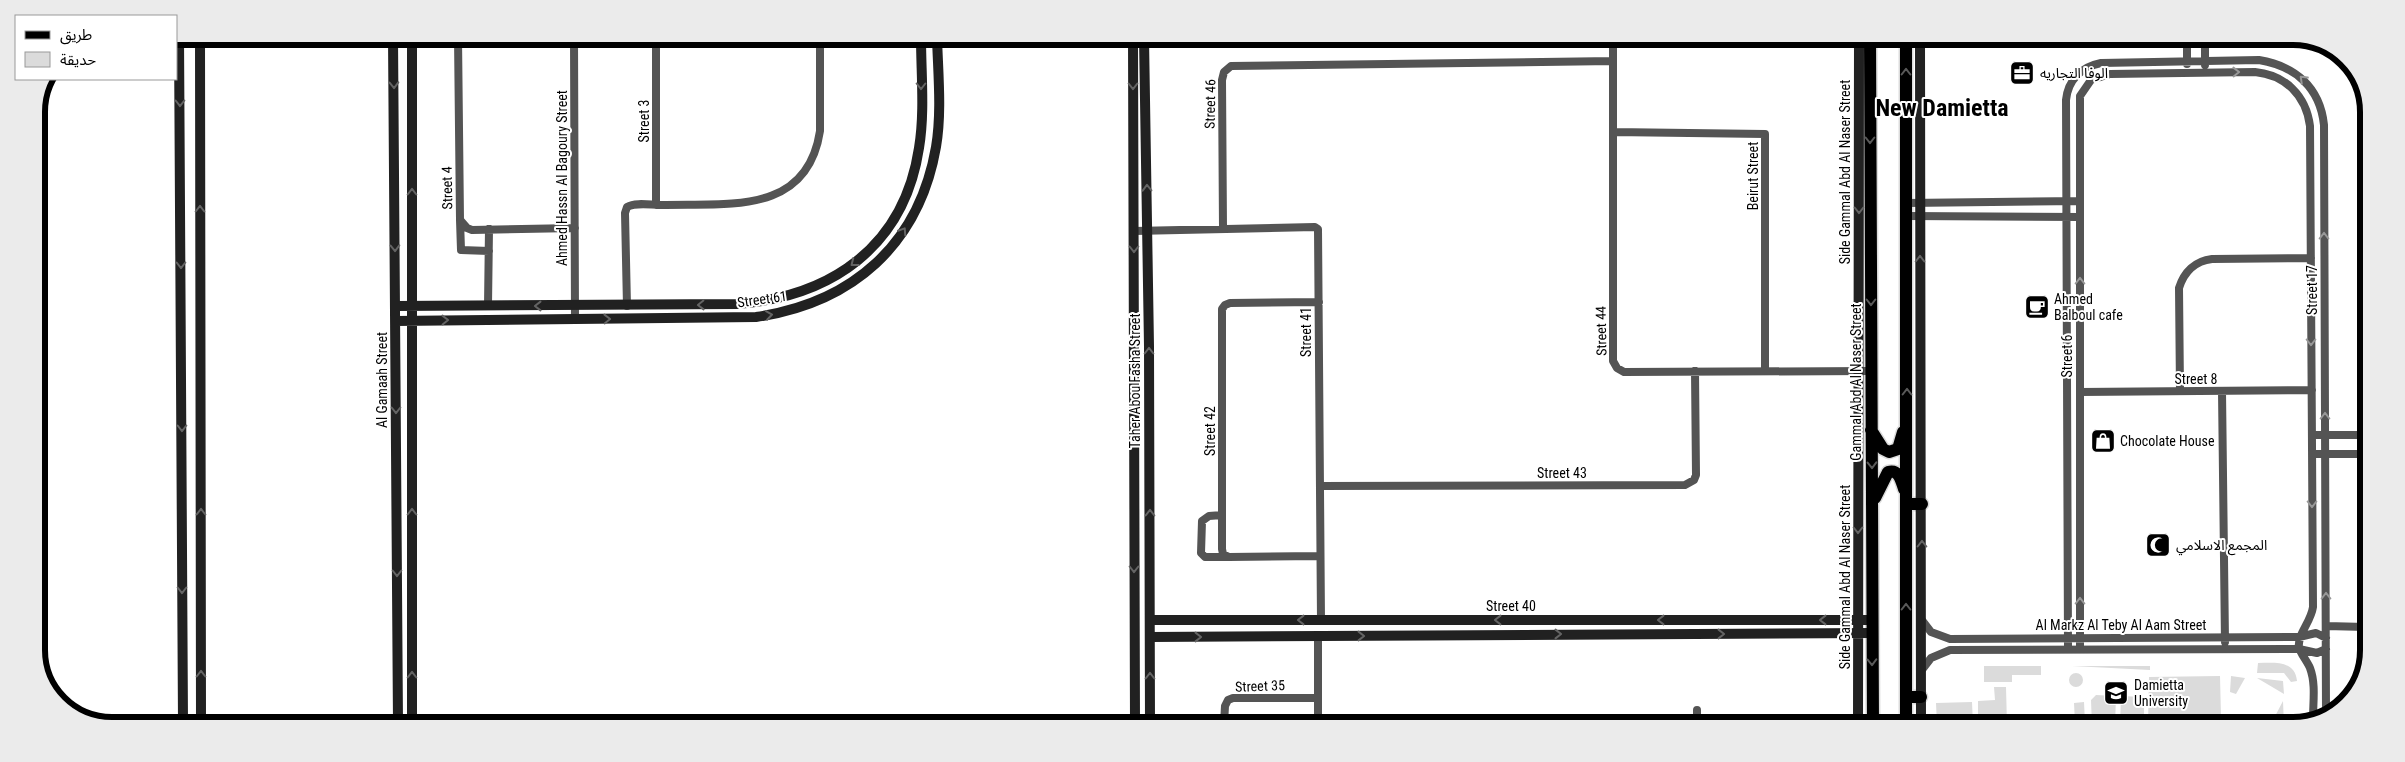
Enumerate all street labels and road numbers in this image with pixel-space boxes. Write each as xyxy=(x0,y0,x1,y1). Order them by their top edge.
street label: Street 46 xyxy=(1202,79,1218,129)
street label: Side Gammal Abd Al Naser Street xyxy=(1837,80,1853,264)
street label: Ahmed Hassn Al Bagoury Street xyxy=(554,90,570,266)
street label: Street 3 xyxy=(636,100,652,142)
street label: Beirut Street xyxy=(1745,142,1761,210)
street label: Street 4 xyxy=(439,166,455,210)
street label: Street 17 xyxy=(2304,265,2320,315)
street label: Street 61 xyxy=(736,288,788,310)
street label: Gammal Abd Al Naser Street xyxy=(1848,303,1864,461)
street label: Street 44 xyxy=(1593,306,1609,356)
street label: Street 41 xyxy=(1298,307,1314,357)
street label: Taher Abou Fasha Street xyxy=(1127,313,1143,449)
street label: Al Gamaah Street xyxy=(374,332,390,428)
street label: Street 6 xyxy=(2059,334,2075,377)
street label: Street 8 xyxy=(2175,371,2218,387)
street label: Street 42 xyxy=(1202,406,1218,456)
street label: Street 43 xyxy=(1537,465,1587,481)
street label: Side Gammal Abd Al Naser Street xyxy=(1837,485,1853,669)
street label: Street 40 xyxy=(1486,598,1536,614)
street label: Al Markz Al Teby Al Aam Street xyxy=(2036,617,2206,633)
street label: Street 35 xyxy=(1235,677,1285,695)

